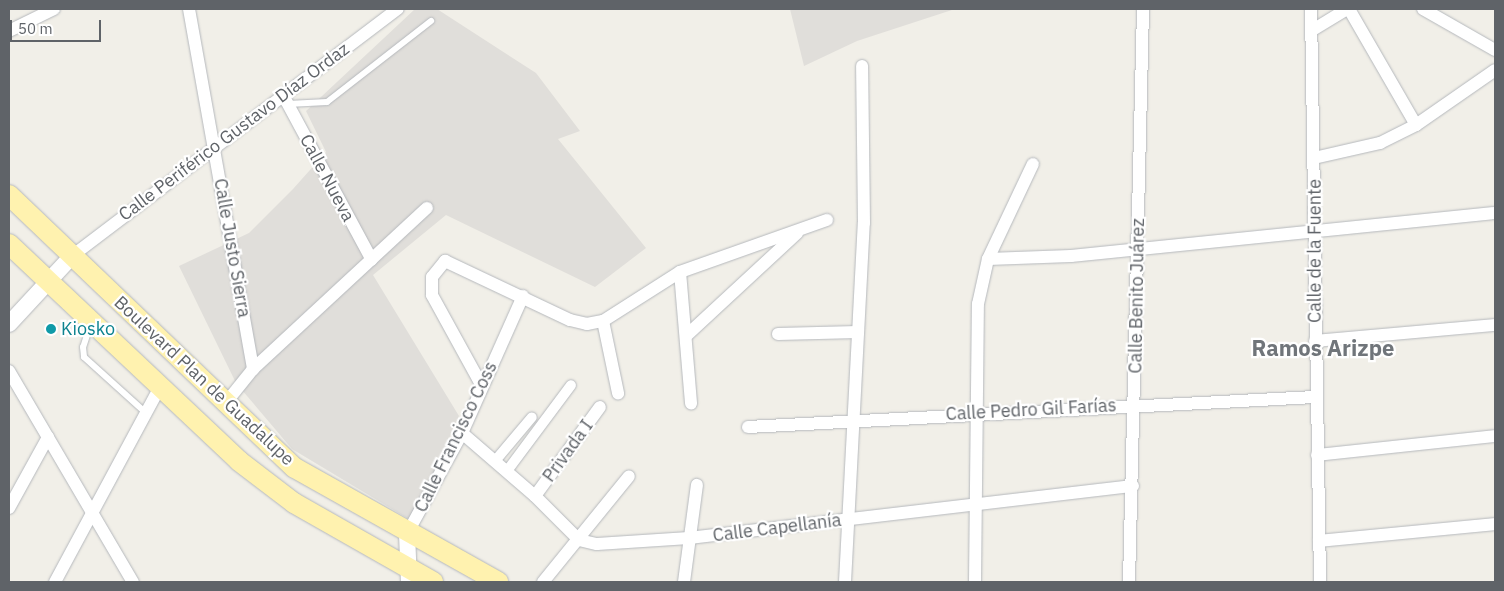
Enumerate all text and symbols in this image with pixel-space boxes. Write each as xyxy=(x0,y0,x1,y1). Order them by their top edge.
scale bar xyxy=(12,10,104,42)
text: 50 m xyxy=(18,19,53,38)
street label: Calle Periférico Gustavo Díaz Ordaz xyxy=(115,38,353,226)
street label: Calle Nueva xyxy=(295,131,359,225)
street label: Calle Justo Sierra xyxy=(209,177,255,319)
street label: Calle de la Fuente xyxy=(1304,179,1326,323)
street label: Calle Benito Juárez xyxy=(1125,218,1149,374)
street label: Boulevard Plan de Guadalupe xyxy=(109,292,299,470)
place label: Kiosko xyxy=(61,318,115,340)
marker: Kiosko xyxy=(45,323,57,335)
district label: Ramos Arizpe xyxy=(1252,335,1394,361)
street label: Calle Francisco Coss xyxy=(410,358,502,516)
street label: Calle Pedro Gil Farías xyxy=(945,395,1117,425)
street label: Privada I xyxy=(538,416,598,486)
street label: Calle Capellanía xyxy=(711,509,843,547)

